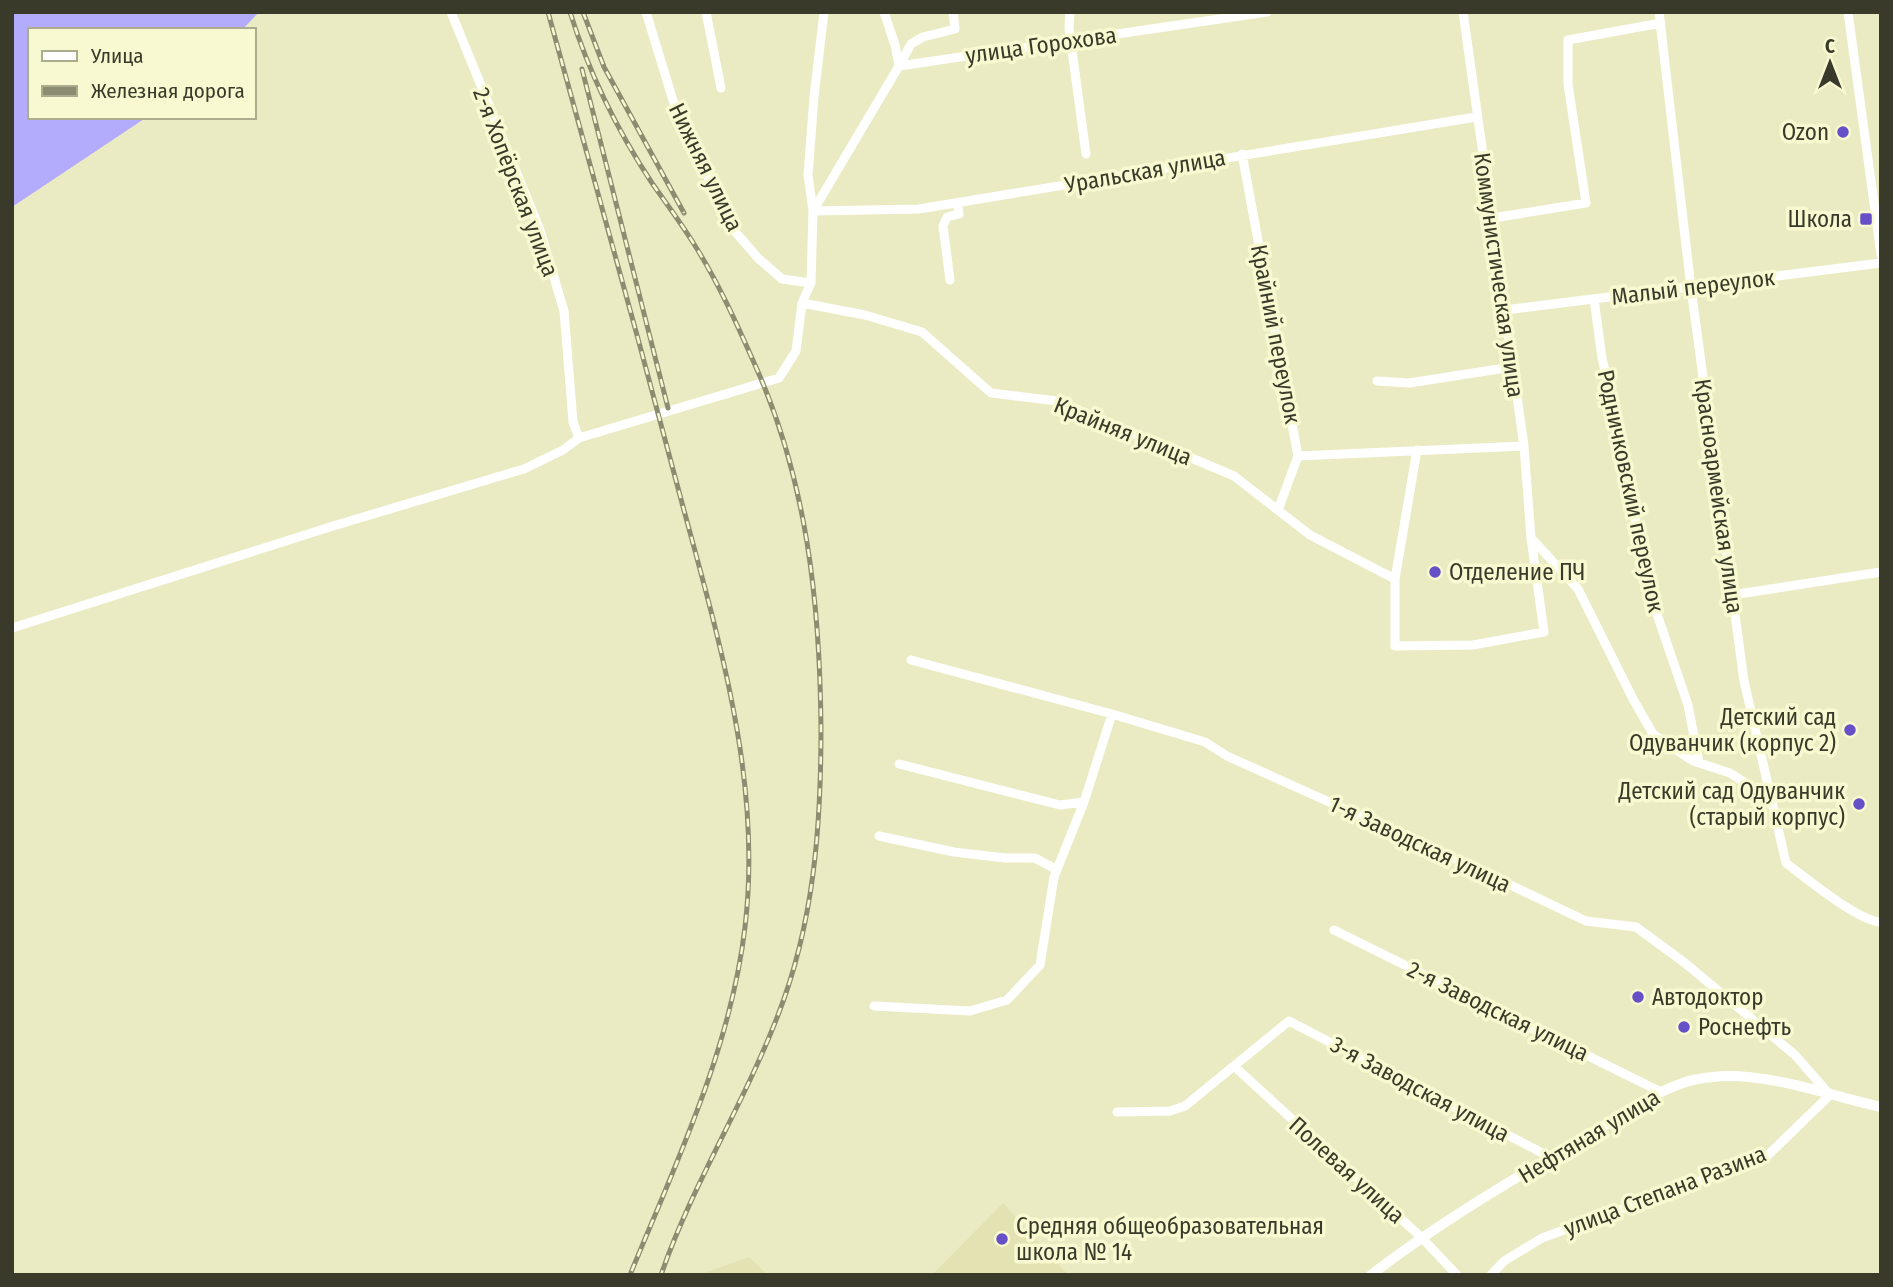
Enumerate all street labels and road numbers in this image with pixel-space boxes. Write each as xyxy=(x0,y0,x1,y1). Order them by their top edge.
street label: улица Горохова xyxy=(964,21,1118,69)
street label: 2-я Хопёрская улица xyxy=(467,84,565,280)
street label: Нижняя улица xyxy=(663,98,749,236)
street label: Уральская улица xyxy=(1061,143,1228,199)
street label: Коммунистическая улица xyxy=(1468,151,1530,399)
street label: Крайний переулок xyxy=(1245,242,1307,426)
street label: Малый переулок xyxy=(1610,263,1776,311)
street label: Родничковский переулок xyxy=(1592,367,1670,615)
street label: Красноармейская улица xyxy=(1689,377,1749,615)
street label: Крайняя улица xyxy=(1050,391,1196,471)
street label: 1-я Заводская улица xyxy=(1325,790,1515,898)
street label: 2-я Заводская улица xyxy=(1403,955,1593,1067)
street label: 3-я Заводская улица xyxy=(1326,1030,1514,1148)
street label: Нефтяная улица xyxy=(1513,1083,1665,1189)
street label: Полевая улица xyxy=(1283,1111,1411,1229)
street label: улица Степана Разина xyxy=(1560,1140,1770,1242)

